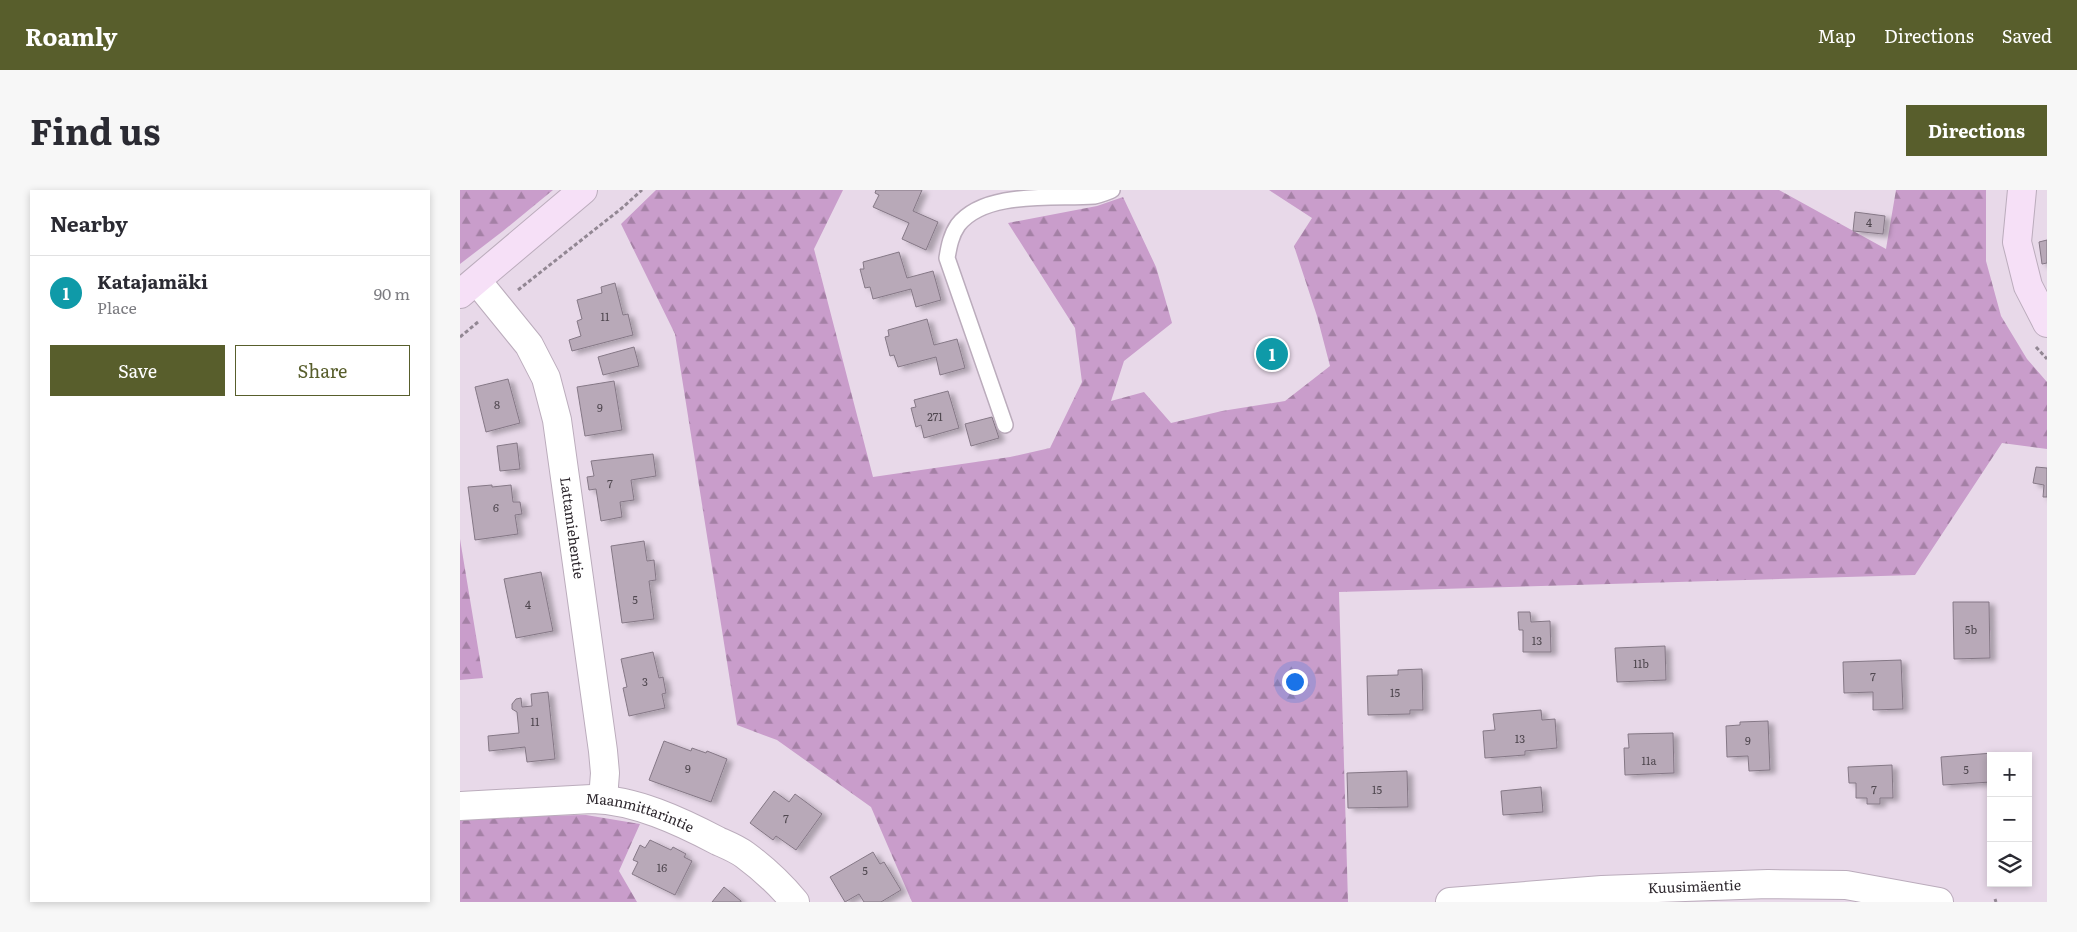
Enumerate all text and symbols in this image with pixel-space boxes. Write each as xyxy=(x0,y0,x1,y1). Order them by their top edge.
text: Roamly xyxy=(25,18,118,53)
text: Map xyxy=(1818,22,1856,49)
text: Directions xyxy=(1884,22,1974,49)
text: Saved xyxy=(2002,22,2052,49)
text: Find us xyxy=(30,104,160,156)
button: Directions xyxy=(1906,105,2047,156)
text: Nearby xyxy=(50,207,128,238)
house number: 4 xyxy=(1866,214,1872,230)
text: Katajamäki xyxy=(97,267,208,295)
text: 1 xyxy=(63,281,69,305)
text: 90 m xyxy=(374,281,410,305)
text: Place xyxy=(97,295,137,319)
house number: 11 xyxy=(601,308,610,324)
pin: 1 xyxy=(1256,335,1288,373)
button: Save xyxy=(50,345,225,396)
button: Share xyxy=(235,345,410,396)
house number: 8 xyxy=(494,396,500,412)
house number: 9 xyxy=(597,399,603,415)
house number: 271 xyxy=(927,408,943,424)
house number: 7 xyxy=(607,475,613,491)
street label: Lattamiehentie xyxy=(556,476,590,580)
house number: 6 xyxy=(493,499,499,515)
house number: 5 xyxy=(632,591,638,607)
house number: 4 xyxy=(525,596,531,612)
house number: 5b xyxy=(1965,621,1977,637)
house number: 13 xyxy=(1532,632,1542,648)
house number: 11b xyxy=(1633,655,1649,671)
house number: 7 xyxy=(1870,668,1876,684)
your location xyxy=(1282,669,1308,695)
house number: 3 xyxy=(642,673,648,689)
house number: 15 xyxy=(1390,684,1400,700)
house number: 11 xyxy=(531,713,540,729)
house number: 13 xyxy=(1515,730,1525,746)
house number: 9 xyxy=(1745,732,1751,748)
house number: 11a xyxy=(1642,752,1657,768)
map controls xyxy=(1987,752,2032,887)
button: + xyxy=(1987,752,2032,797)
house number: 9 xyxy=(685,760,691,776)
house number: 5 xyxy=(1963,761,1969,777)
house number: 15 xyxy=(1372,781,1382,797)
house number: 7 xyxy=(1871,781,1877,797)
street label: Maanmittarintie xyxy=(586,788,698,836)
button: − xyxy=(1987,797,2032,842)
house number: 7 xyxy=(783,810,789,826)
button: layers xyxy=(1987,842,2032,887)
house number: 16 xyxy=(657,859,667,875)
house number: 5 xyxy=(862,862,868,878)
street label: Kuusimäentie xyxy=(1647,874,1741,897)

